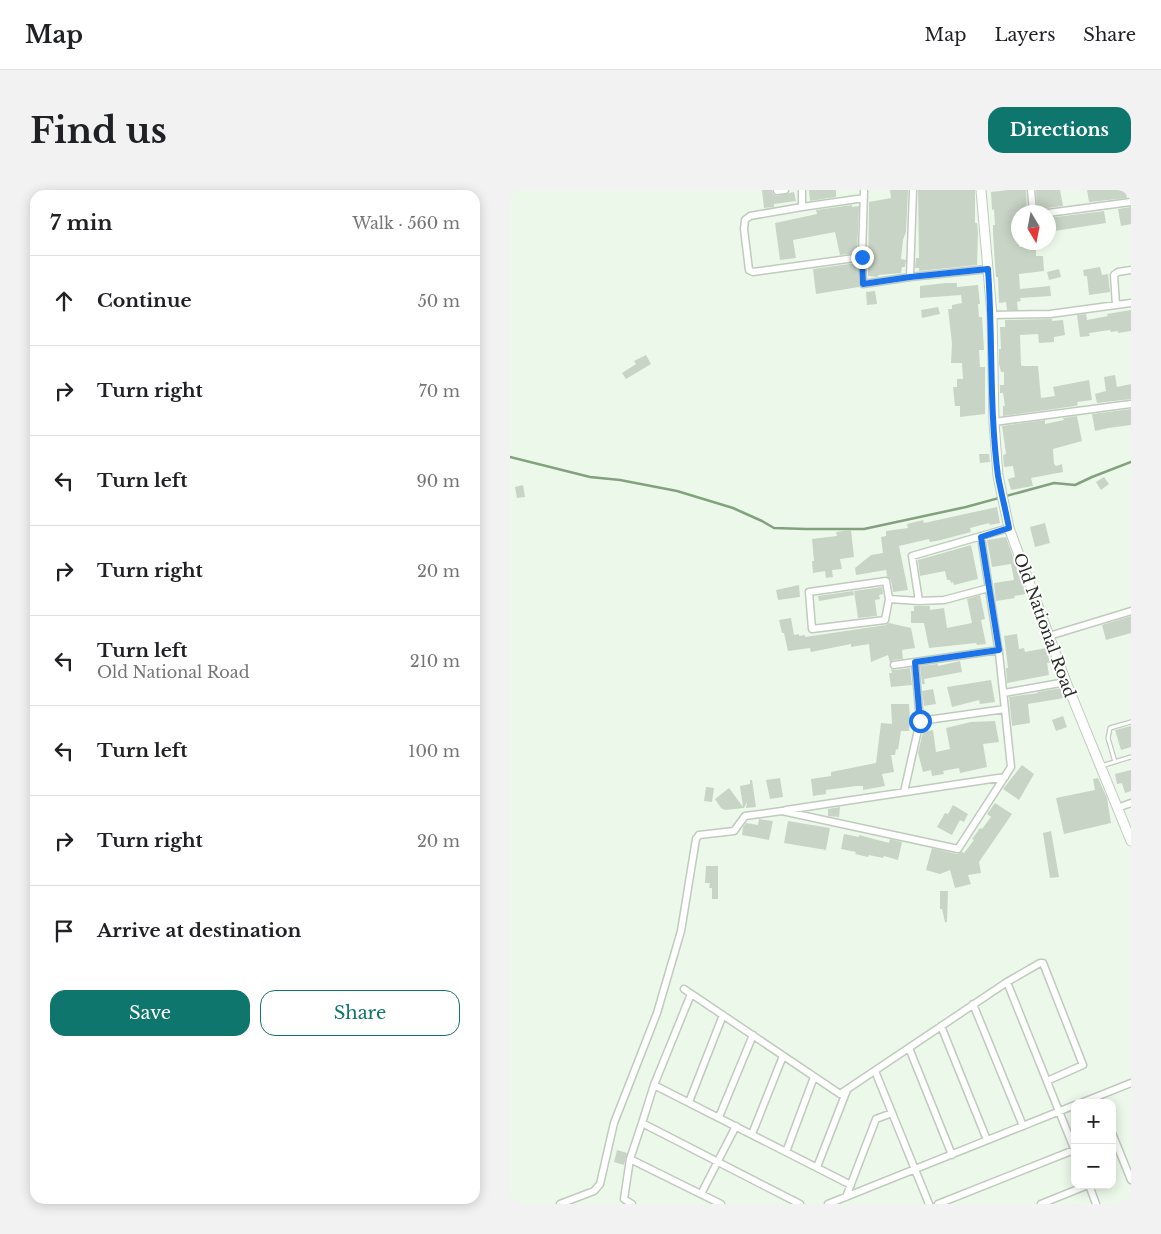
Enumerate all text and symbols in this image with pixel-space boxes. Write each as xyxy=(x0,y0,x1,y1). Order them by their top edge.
text: Map xyxy=(25,20,83,49)
text: Map xyxy=(925,24,966,46)
text: Layers xyxy=(994,24,1055,46)
text: Share xyxy=(1083,24,1136,46)
button: Directions xyxy=(988,107,1131,153)
text: Find us xyxy=(30,109,167,152)
north arrow xyxy=(1011,205,1056,250)
text: 7 min xyxy=(50,210,113,236)
text: Walk · 560 m xyxy=(353,213,460,233)
route end xyxy=(851,246,874,269)
icon: ahead xyxy=(50,287,78,315)
text: Continue xyxy=(97,289,192,312)
text: 50 m xyxy=(418,291,460,311)
icon: right xyxy=(50,377,78,405)
text: Turn right xyxy=(97,379,203,402)
text: 70 m xyxy=(419,381,460,401)
icon: left xyxy=(50,467,78,495)
text: Turn left xyxy=(97,469,188,492)
text: 90 m xyxy=(417,471,460,491)
street label: Old National Road xyxy=(1010,550,1081,700)
icon: right xyxy=(50,557,78,585)
text: Turn right xyxy=(97,559,203,582)
text: 20 m xyxy=(417,561,460,581)
text: Turn left xyxy=(97,639,188,662)
icon: left xyxy=(50,647,78,675)
text: 210 m xyxy=(410,651,460,671)
text: Old National Road xyxy=(97,662,249,682)
route start xyxy=(909,710,932,733)
icon: left xyxy=(50,737,78,765)
text: Turn left xyxy=(97,739,188,762)
text: 100 m xyxy=(408,741,460,761)
icon: right xyxy=(50,827,78,855)
text: Turn right xyxy=(97,829,203,852)
text: 20 m xyxy=(417,831,460,851)
icon: arrive xyxy=(50,917,78,945)
text: Arrive at destination xyxy=(97,919,301,942)
button: Save xyxy=(50,990,250,1036)
button: Share xyxy=(260,990,460,1036)
map controls xyxy=(1071,1099,1116,1189)
button: + xyxy=(1071,1099,1116,1144)
button: − xyxy=(1071,1144,1116,1189)

